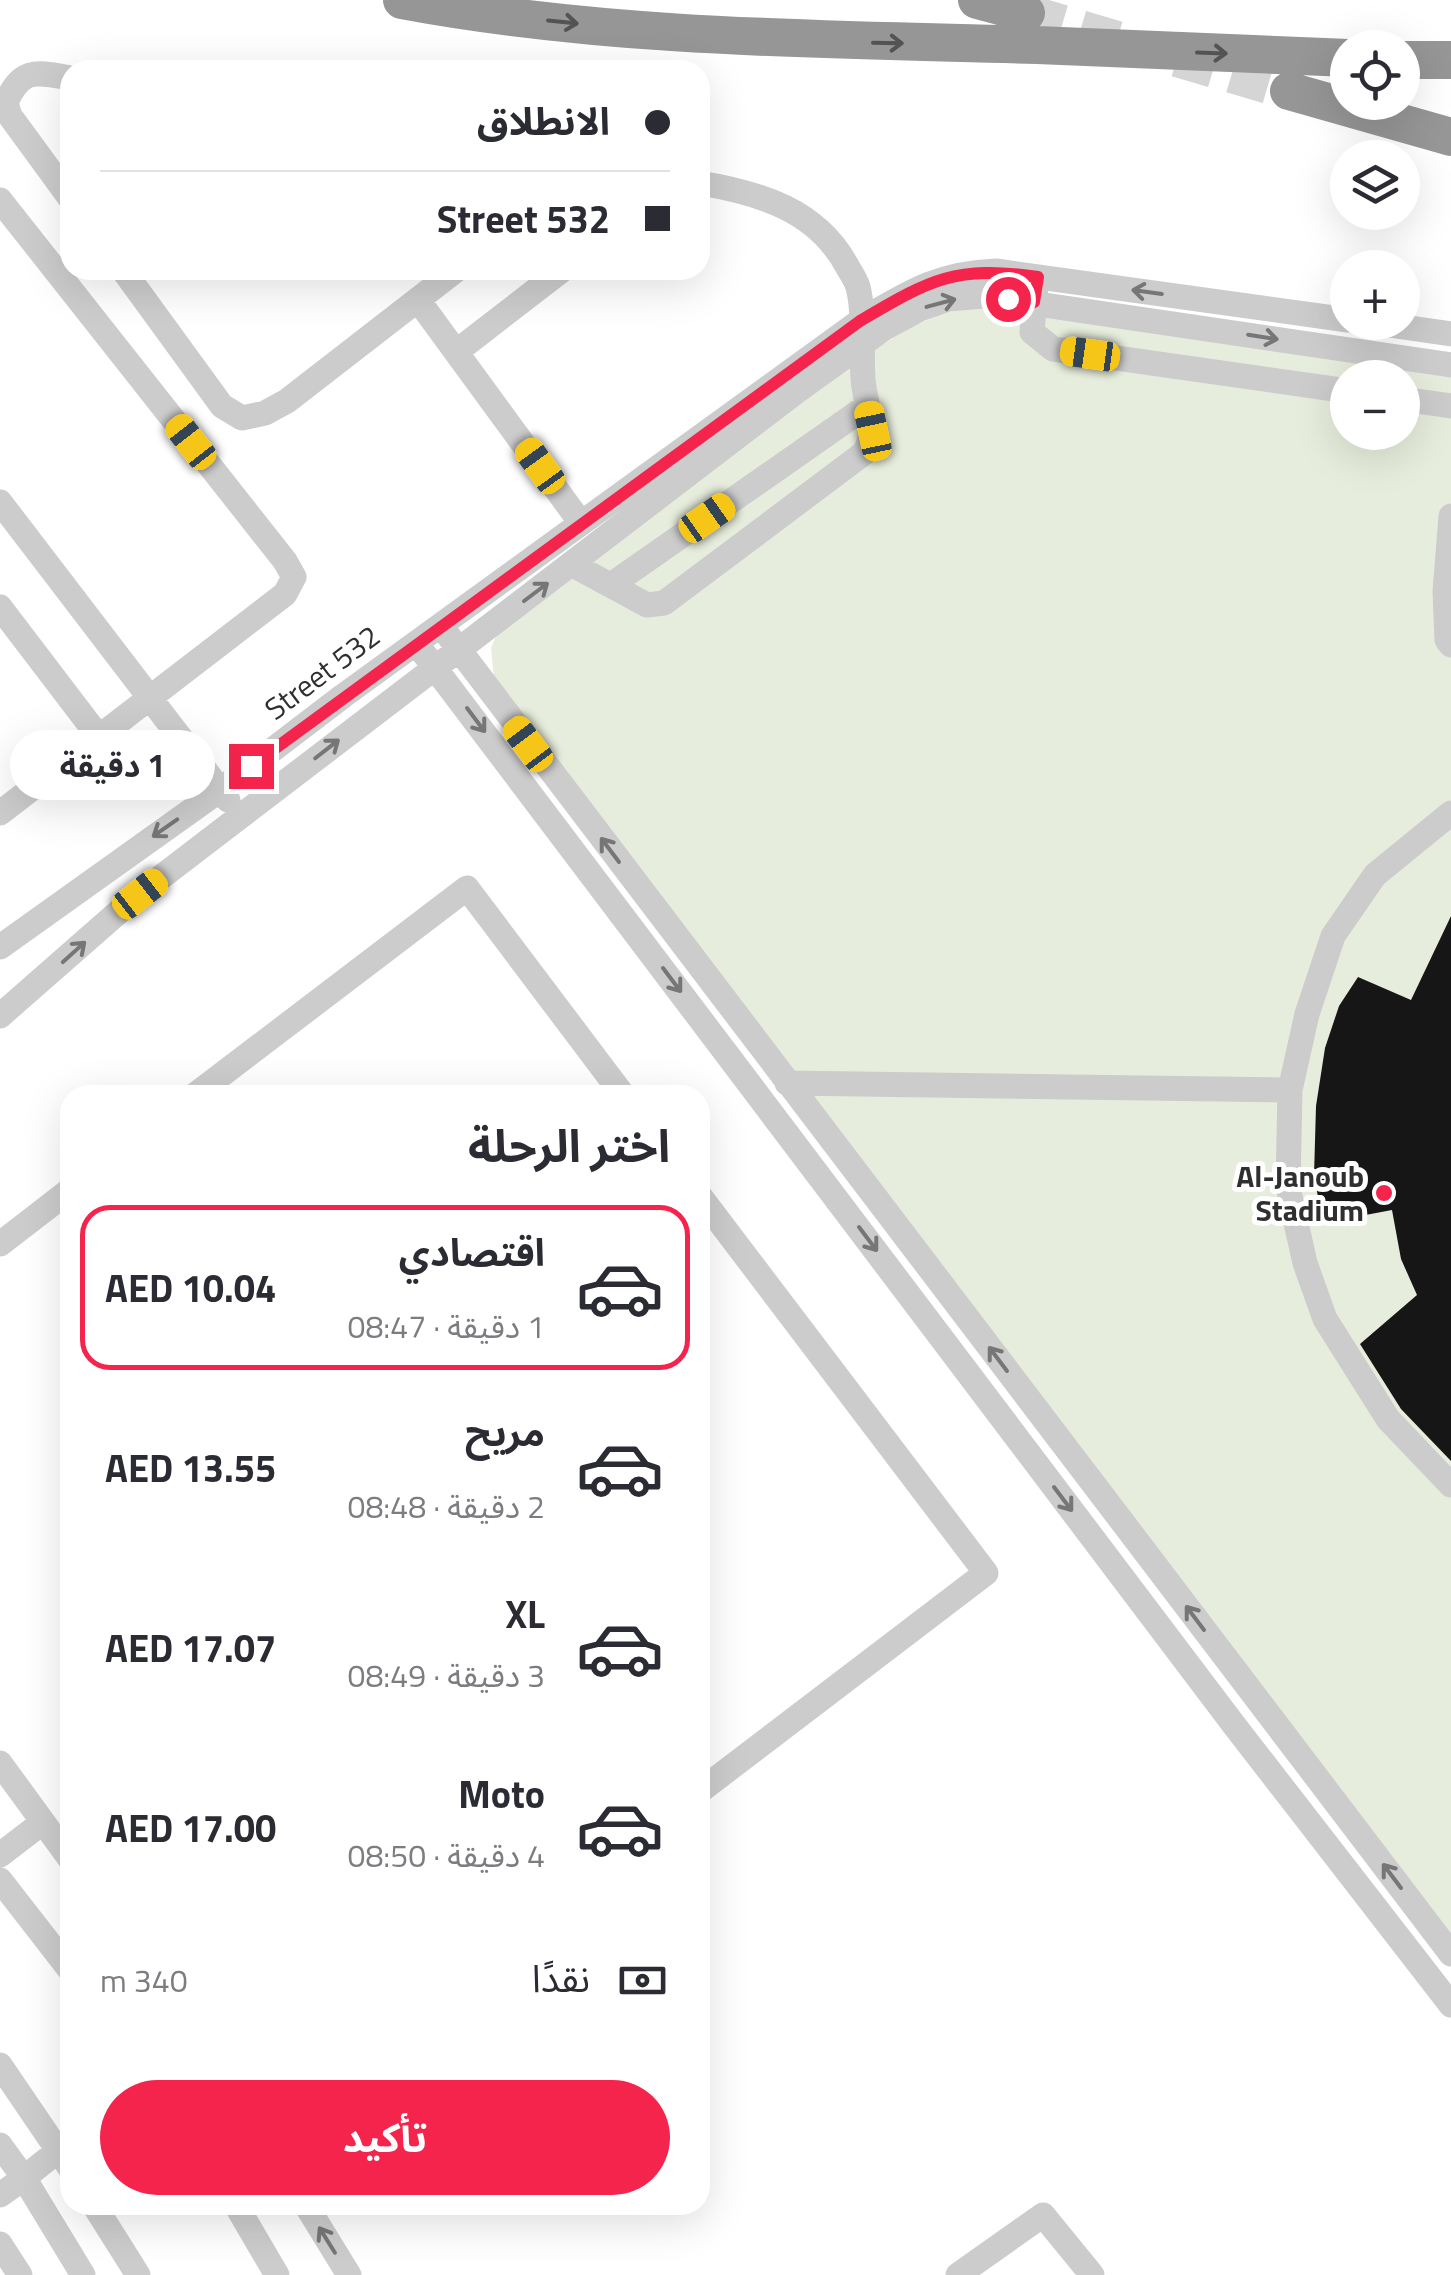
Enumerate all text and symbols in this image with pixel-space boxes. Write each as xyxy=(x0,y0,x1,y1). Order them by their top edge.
one-way arrow xyxy=(547,12,579,31)
map controls xyxy=(1330,30,1420,450)
button: locate xyxy=(1330,30,1420,120)
one-way arrow xyxy=(871,33,903,52)
one-way arrow xyxy=(1196,43,1228,62)
text: الانطلاق xyxy=(477,92,610,150)
button: layers xyxy=(1330,140,1420,230)
text: Street 532 xyxy=(437,190,610,248)
button: + xyxy=(1330,250,1420,340)
route start xyxy=(986,277,1031,322)
one-way arrow xyxy=(1131,283,1164,301)
one-way arrow xyxy=(924,293,956,311)
one-way arrow xyxy=(1246,328,1278,346)
car xyxy=(1058,335,1122,373)
button: − xyxy=(1330,360,1420,450)
car xyxy=(852,399,894,463)
car xyxy=(161,409,221,475)
car xyxy=(510,433,570,499)
car xyxy=(674,489,740,547)
one-way arrow xyxy=(522,582,549,603)
street label: Street 532 xyxy=(255,613,389,731)
one-way arrow xyxy=(466,706,487,733)
car xyxy=(498,711,558,777)
callout: 1 دقيقة xyxy=(11,731,216,801)
one-way arrow xyxy=(313,739,340,760)
text: 1 دقيقة xyxy=(60,741,165,789)
route end xyxy=(229,744,274,789)
one-way arrow xyxy=(151,817,179,838)
one-way arrow xyxy=(600,837,621,864)
car xyxy=(107,864,173,924)
one-way arrow xyxy=(61,941,86,964)
one-way arrow xyxy=(661,966,682,993)
text: اختر الرحلة xyxy=(468,1111,670,1179)
place label: Al-Janoub Stadium xyxy=(1236,1153,1364,1233)
marker: Al-Janoub Stadium xyxy=(1373,1182,1395,1204)
text: اقتصادي xyxy=(399,1223,545,1281)
one-way arrow xyxy=(857,1225,878,1252)
icon: car xyxy=(575,1243,665,1333)
text: AED 10.04 xyxy=(105,1259,276,1317)
text: 1 دقيقة · 08:47 xyxy=(347,1302,545,1350)
one-way arrow xyxy=(987,1346,1008,1373)
text: مريح xyxy=(465,1403,545,1461)
icon: car xyxy=(575,1423,665,1513)
text: AED 13.55 xyxy=(105,1439,276,1497)
text: 2 دقيقة · 08:48 xyxy=(347,1482,545,1530)
one-way arrow xyxy=(1053,1485,1074,1512)
text: XL xyxy=(505,1585,545,1643)
icon: car xyxy=(575,1603,665,1693)
one-way arrow xyxy=(1184,1605,1205,1632)
text: AED 17.07 xyxy=(105,1619,276,1677)
text: 3 دقيقة · 08:49 xyxy=(347,1651,545,1699)
text: Moto xyxy=(458,1765,545,1823)
icon: car xyxy=(575,1783,665,1873)
text: AED 17.00 xyxy=(105,1799,276,1857)
text: 4 دقيقة · 08:50 xyxy=(347,1831,545,1879)
one-way arrow xyxy=(1382,1863,1403,1890)
text: نقدًا xyxy=(532,1949,590,2007)
icon: cash xyxy=(615,1953,670,2008)
text: 340 m xyxy=(100,1956,188,2004)
button: تأكيد xyxy=(100,2080,670,2195)
one-way arrow xyxy=(317,2226,337,2255)

